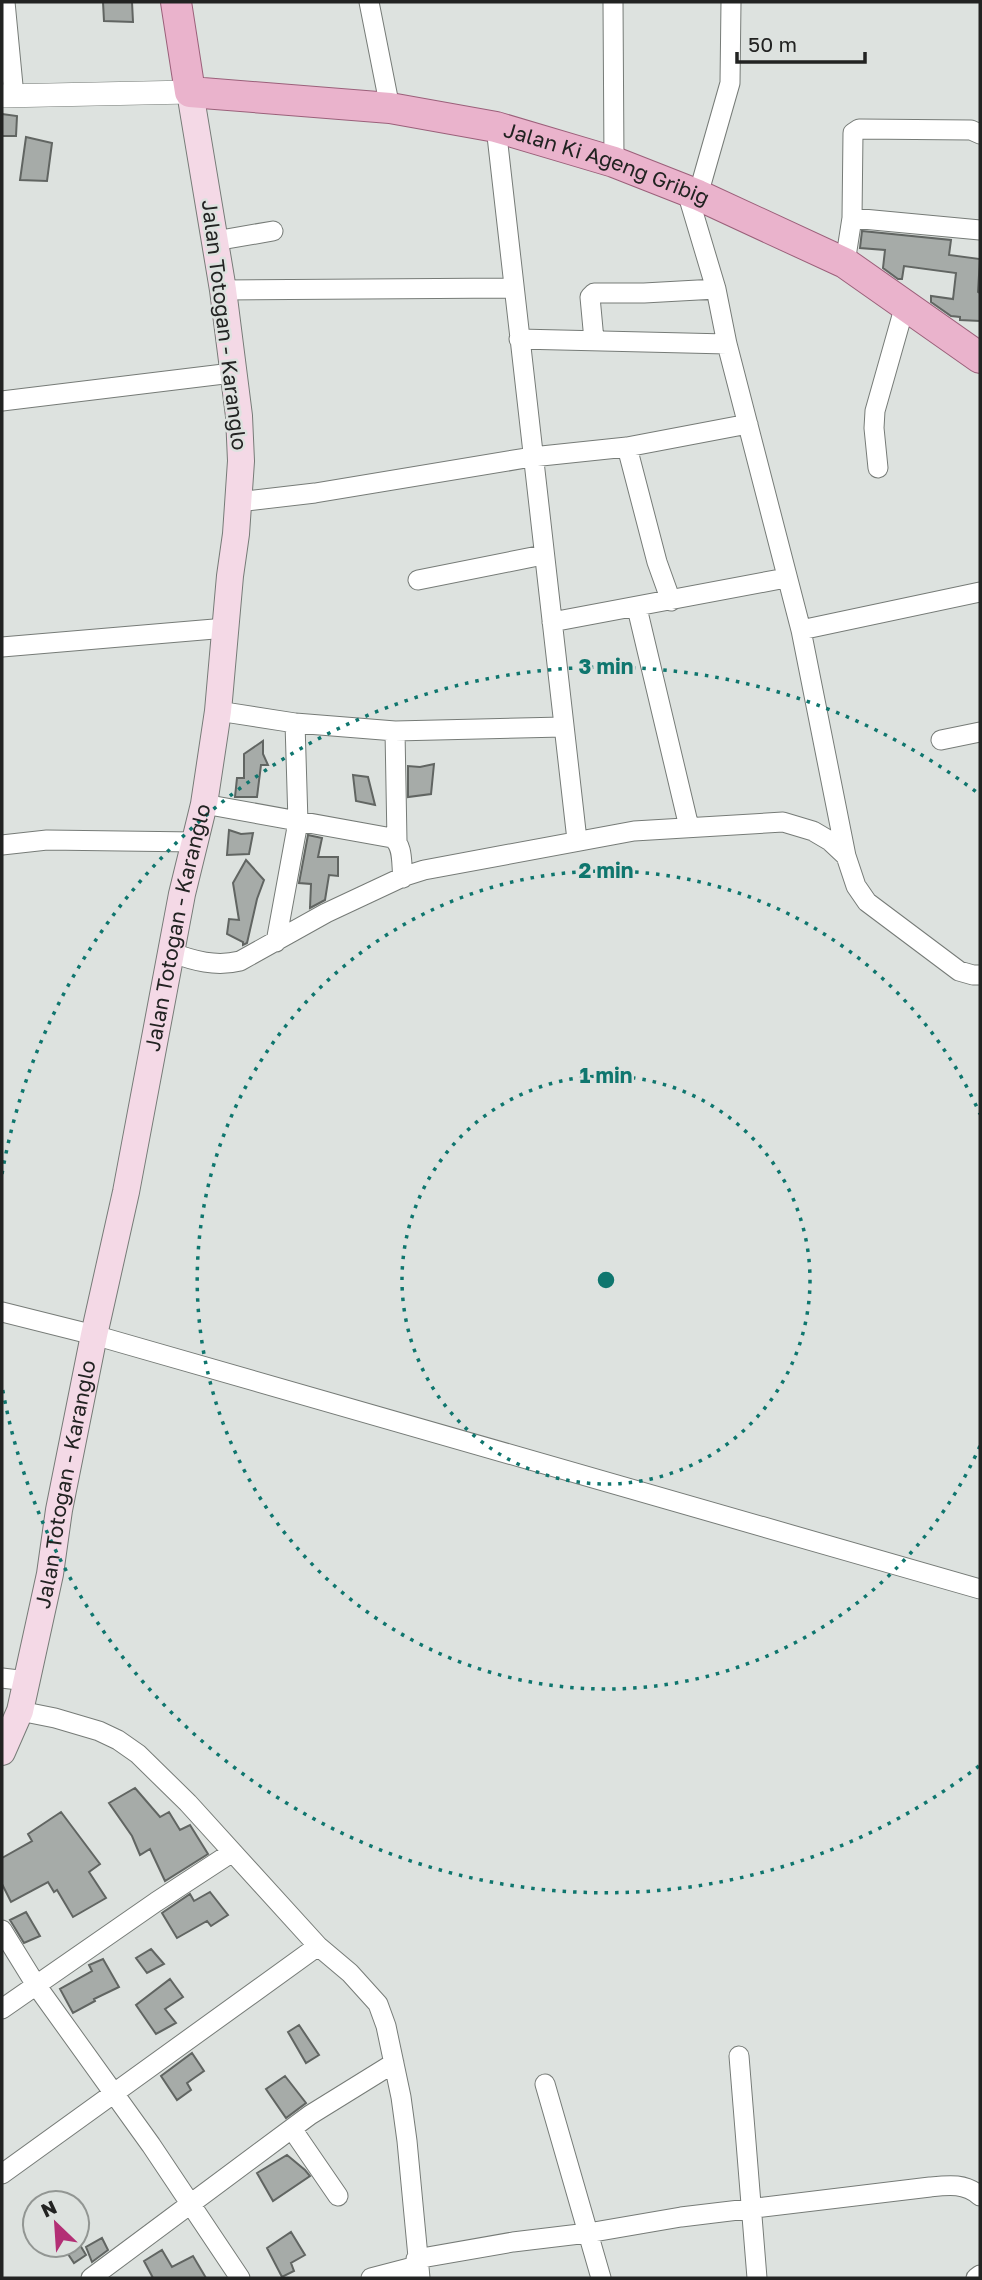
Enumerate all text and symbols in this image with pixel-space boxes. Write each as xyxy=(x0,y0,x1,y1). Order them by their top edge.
scale bar xyxy=(737,21,865,65)
text: 50 m xyxy=(748,31,797,57)
street label: Jalan Ki Ageng Gribig xyxy=(501,116,714,211)
street label: Jalan Totogan - Karanglo xyxy=(197,198,253,452)
text: 3 min xyxy=(579,653,633,679)
street label: Jalan Totogan - Karanglo xyxy=(139,801,216,1053)
text: 2 min xyxy=(579,857,633,883)
text: 1 min xyxy=(580,1062,632,1088)
centre of rings xyxy=(594,1268,618,1292)
street label: Jalan Totogan - Karanglo xyxy=(29,1358,101,1611)
north arrow xyxy=(21,2189,91,2259)
text: N xyxy=(37,2195,60,2222)

